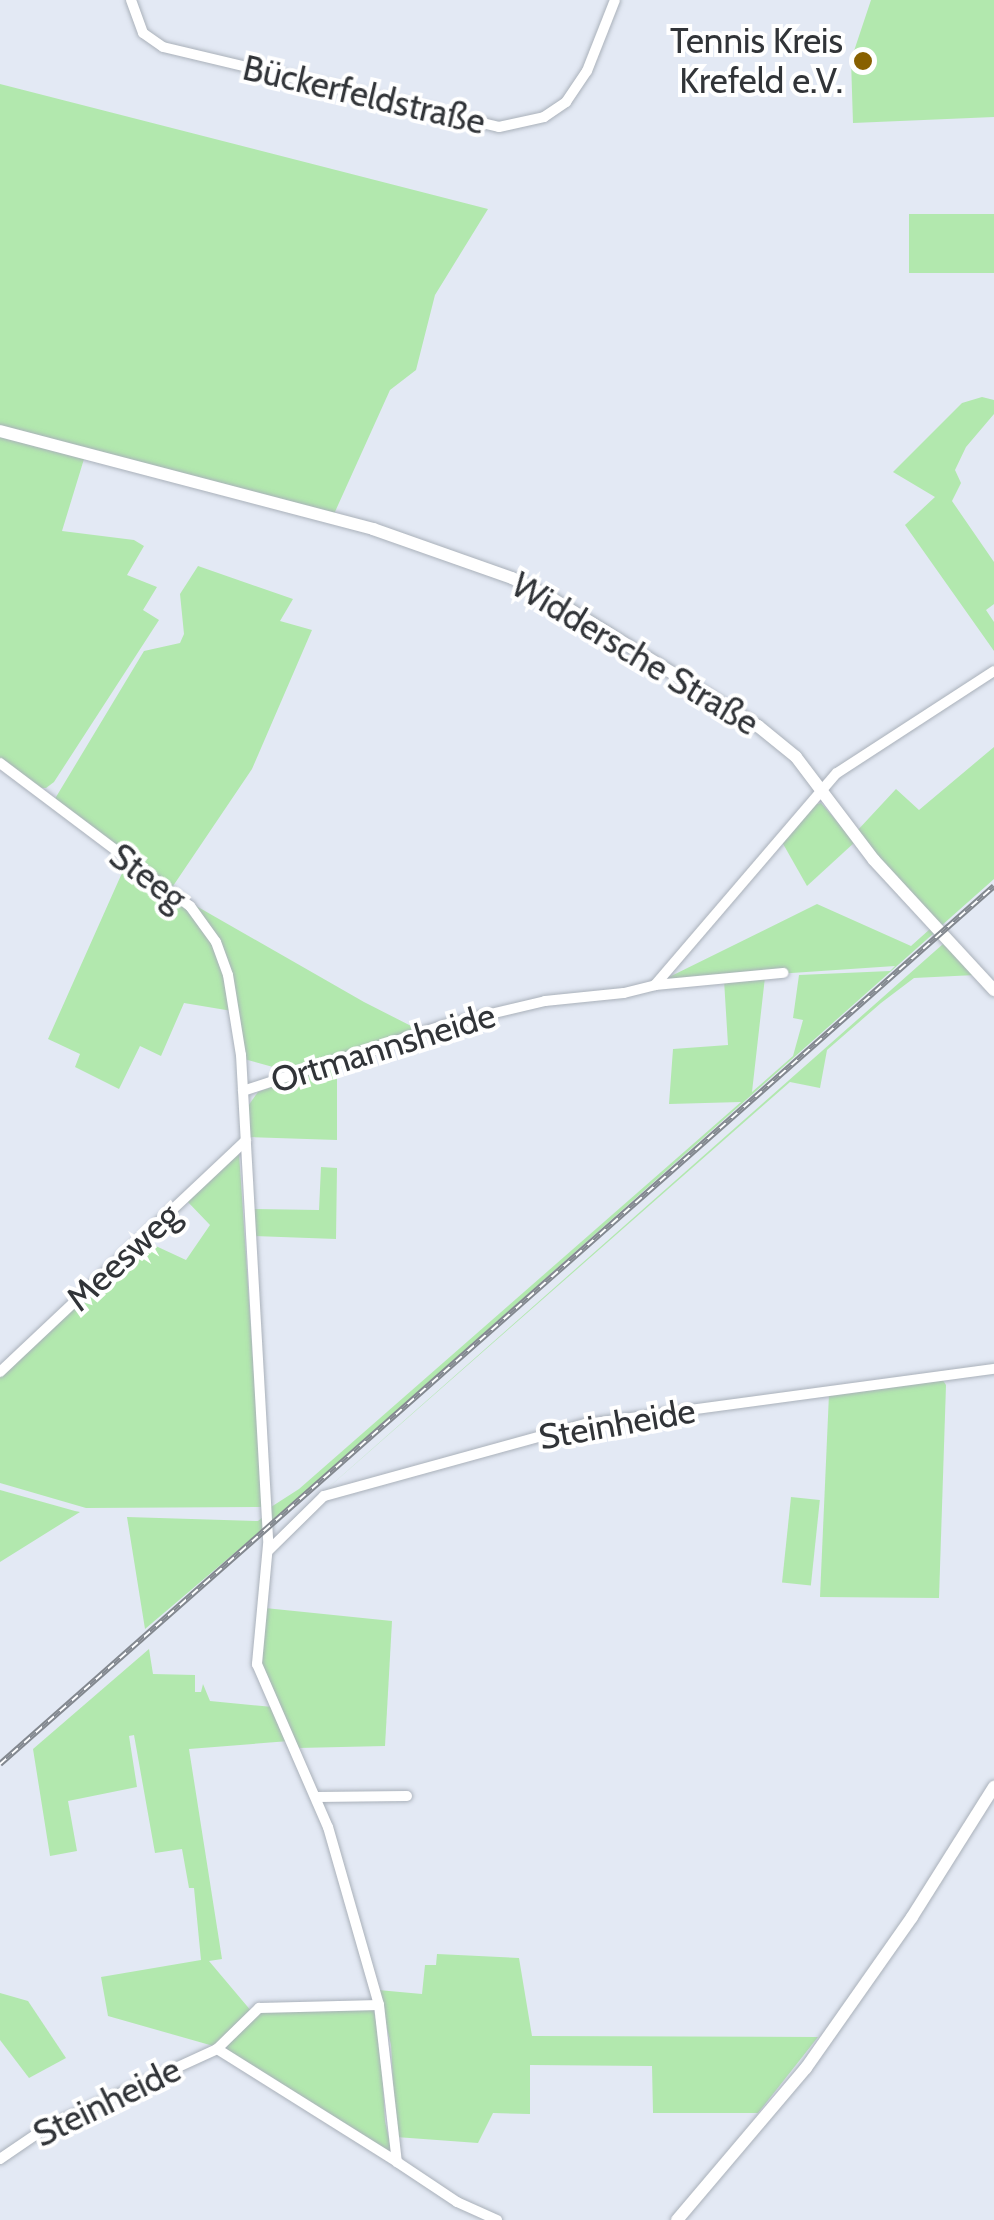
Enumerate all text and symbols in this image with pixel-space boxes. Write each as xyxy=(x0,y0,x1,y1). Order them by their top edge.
place label: Tennis Kreis Krefeld e.V. xyxy=(670,20,843,102)
street label: Bückerfeldstraße xyxy=(239,47,489,143)
marker: Tennis Kreis Krefeld e.V. xyxy=(852,50,874,72)
street label: Widdersche Straße xyxy=(504,564,766,744)
street label: Steeg xyxy=(101,835,195,919)
street label: Ortmannsheide xyxy=(266,994,500,1102)
street label: Meesweg xyxy=(58,1194,188,1320)
street label: Steinheide xyxy=(535,1390,699,1458)
street label: Steinheide xyxy=(27,2048,187,2156)

